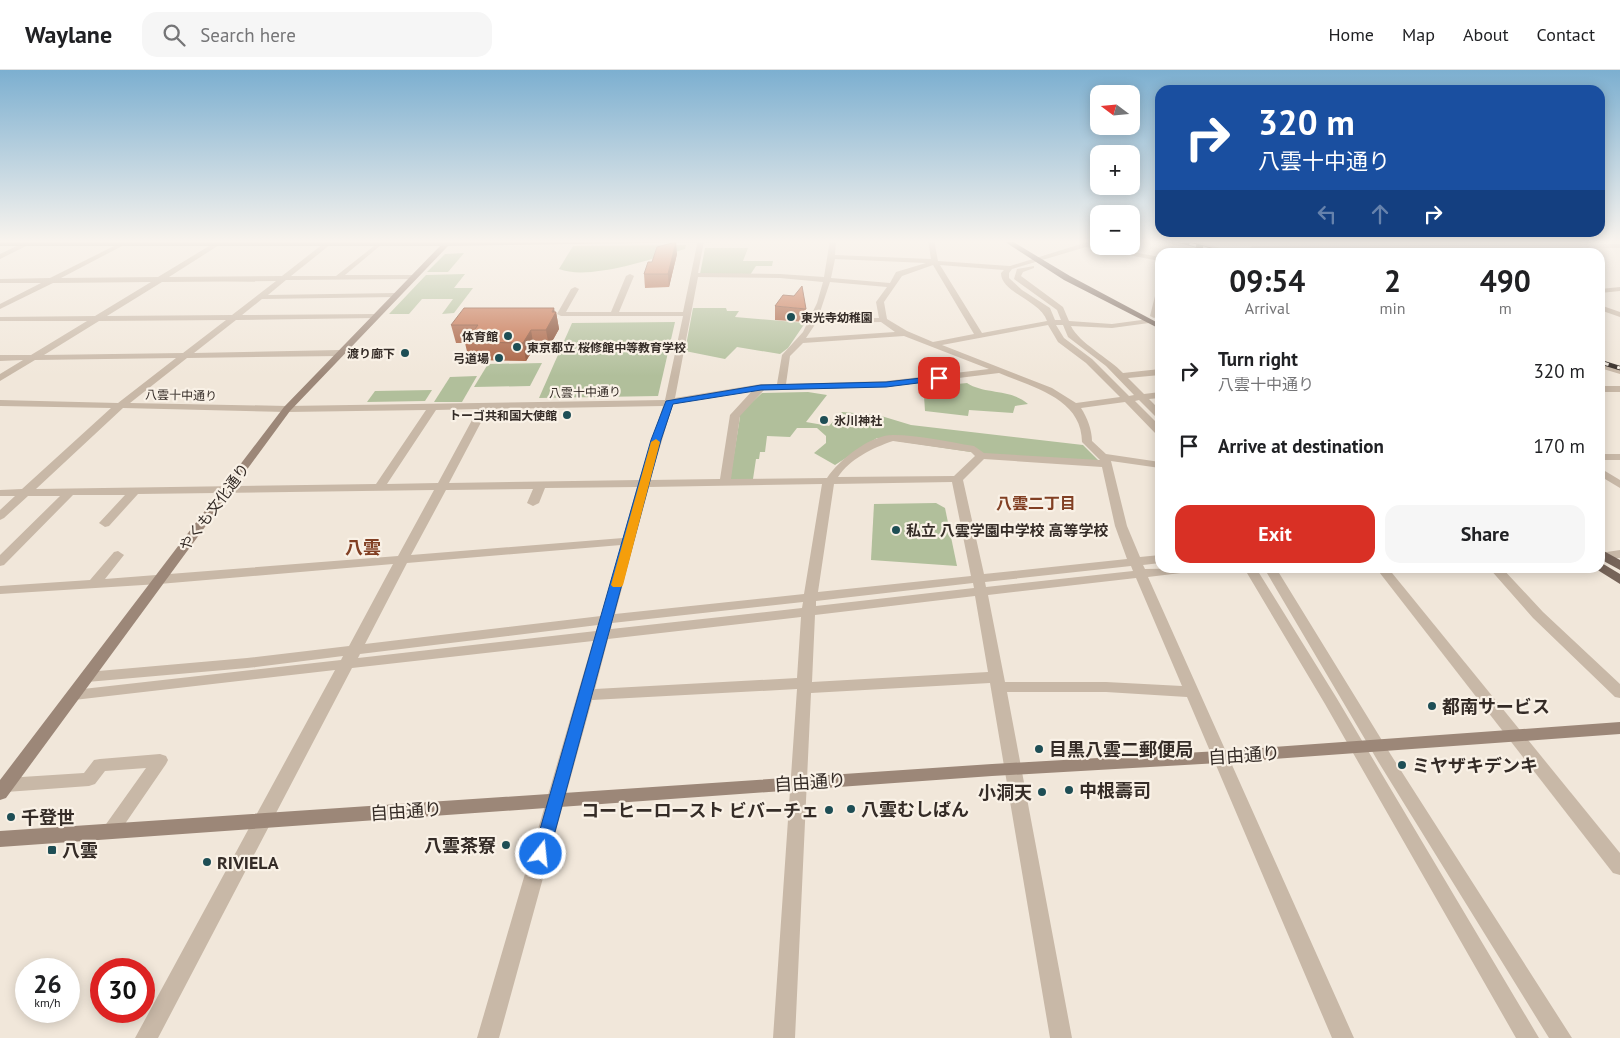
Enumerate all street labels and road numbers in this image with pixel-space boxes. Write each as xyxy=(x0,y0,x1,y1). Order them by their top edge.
street label: 八雲十中通り xyxy=(549,384,621,400)
street label: 八雲十中通り xyxy=(145,387,217,403)
street label: やくも文化通り xyxy=(175,459,253,555)
street label: 自由通り xyxy=(1207,741,1281,769)
street label: 自由通り xyxy=(773,768,847,796)
street label: 自由通り xyxy=(369,797,443,825)

